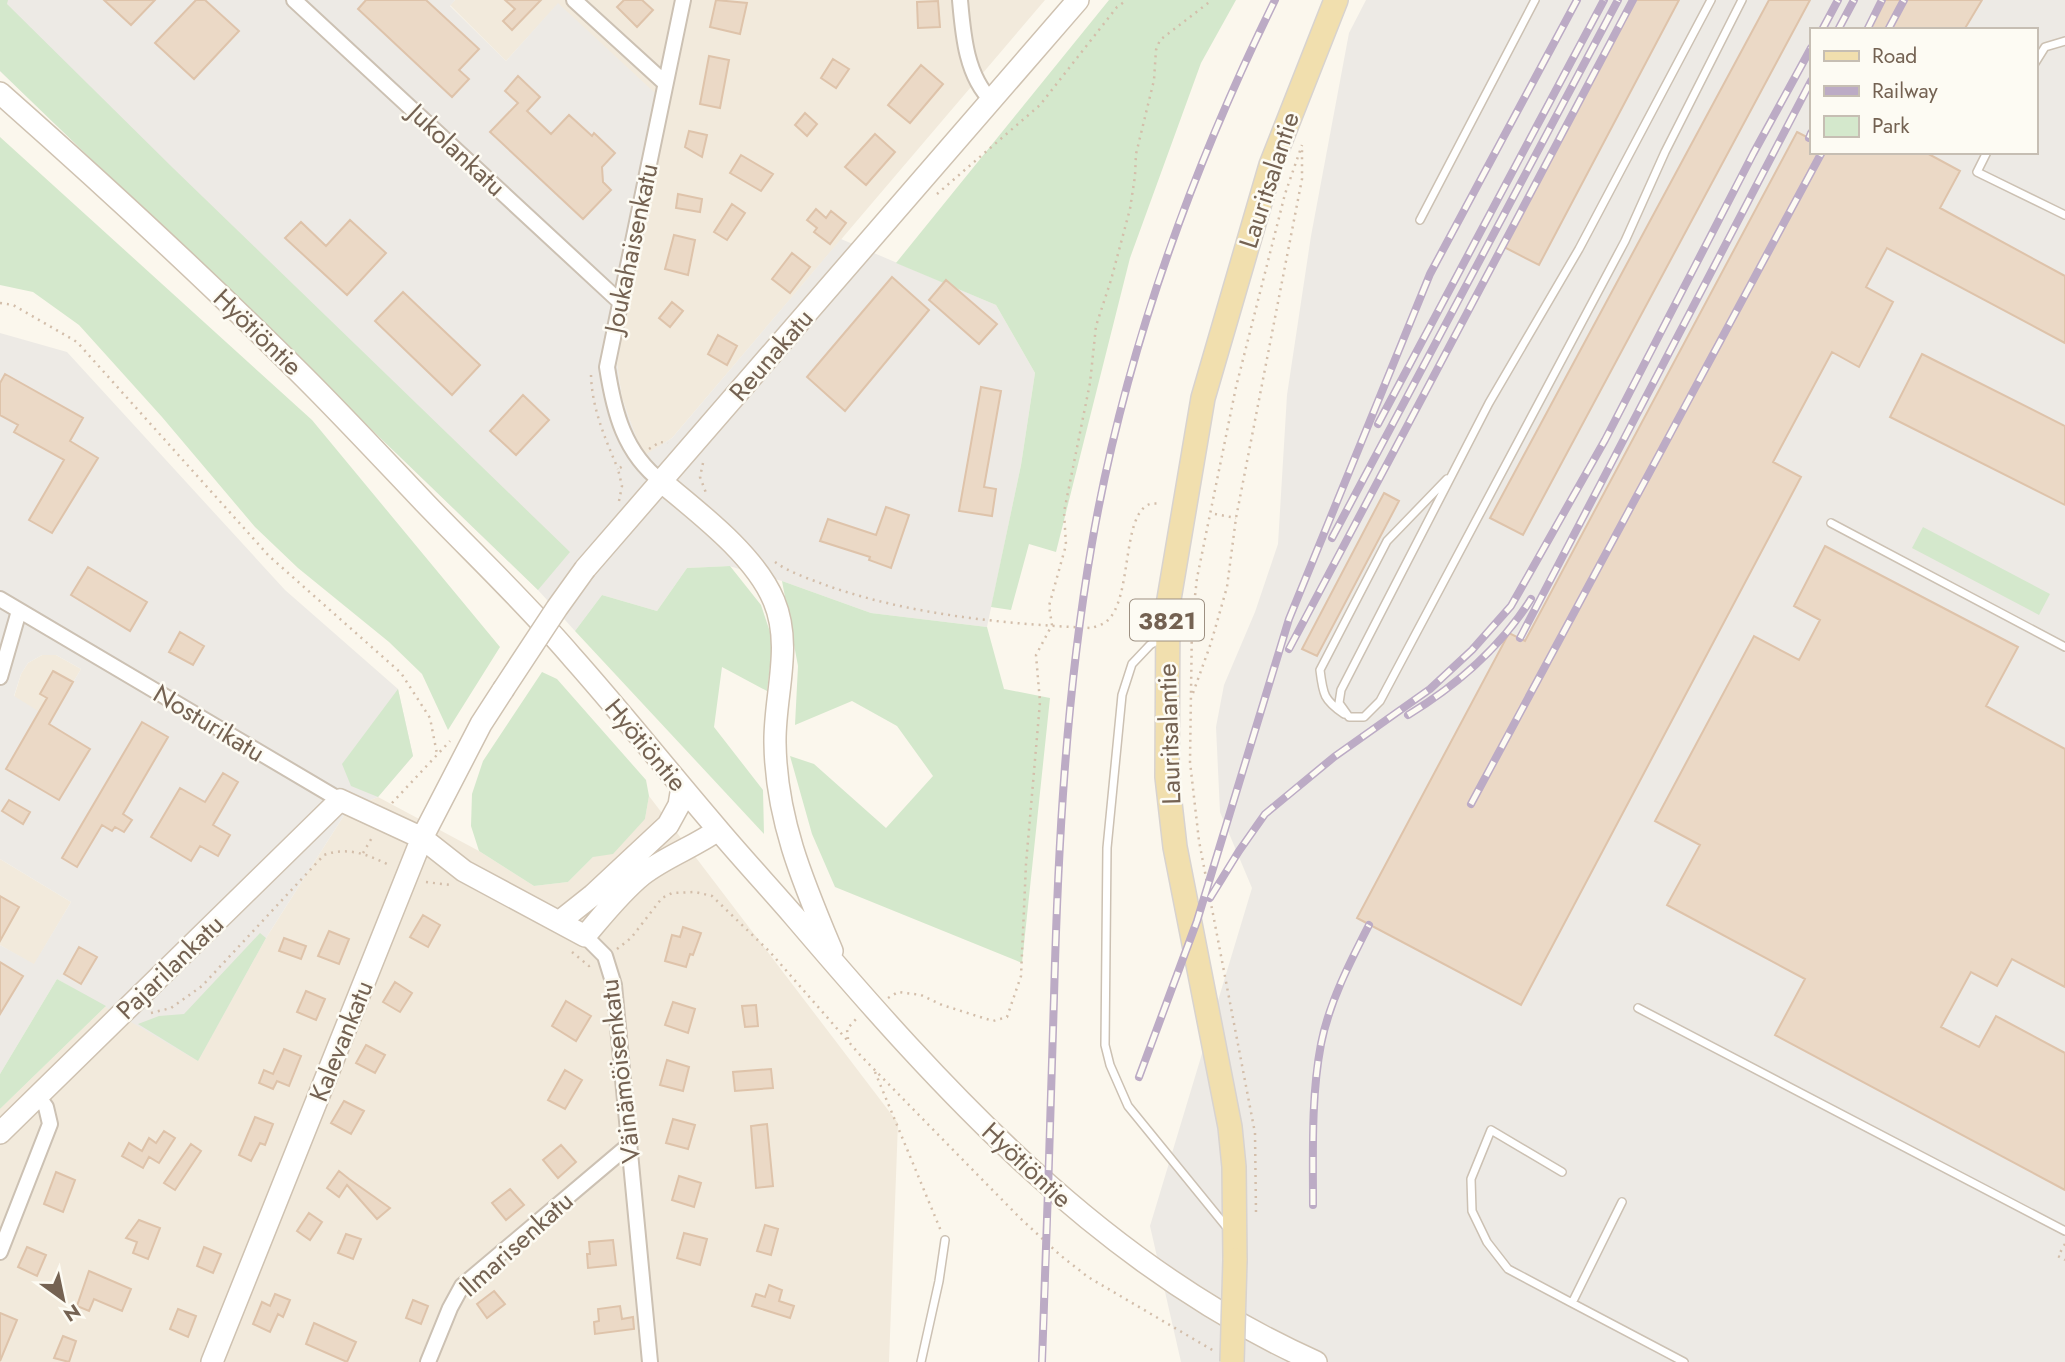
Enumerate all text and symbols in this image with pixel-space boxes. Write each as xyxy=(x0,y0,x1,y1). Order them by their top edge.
legend xyxy=(1810,28,2037,154)
text: Road xyxy=(1872,41,1917,71)
text: Railway xyxy=(1872,76,1938,106)
street label: Jukolankatu xyxy=(398,93,514,205)
street label: Lauritsalantie xyxy=(1229,107,1309,253)
text: Park xyxy=(1872,111,1910,141)
street label: Joukahaisenkatu xyxy=(594,160,667,339)
street label: Hyötiöntie xyxy=(205,280,311,384)
street label: Reunakatu xyxy=(720,300,822,410)
road number: 3821 xyxy=(1130,600,1204,640)
street label: Lauritsalantie xyxy=(1148,663,1190,805)
street label: Nosturikatu xyxy=(146,675,272,771)
street label: Hyötiöntie xyxy=(596,690,696,800)
street label: Pajarilankatu xyxy=(108,906,232,1028)
street label: Kalevankatu xyxy=(299,975,383,1107)
street label: Väinämöisenkatu xyxy=(590,977,650,1165)
street label: Hyötiöntie xyxy=(973,1113,1081,1217)
street label: Ilmarisenkatu xyxy=(450,1182,582,1306)
north arrow xyxy=(28,1264,98,1334)
text: N xyxy=(58,1297,86,1328)

